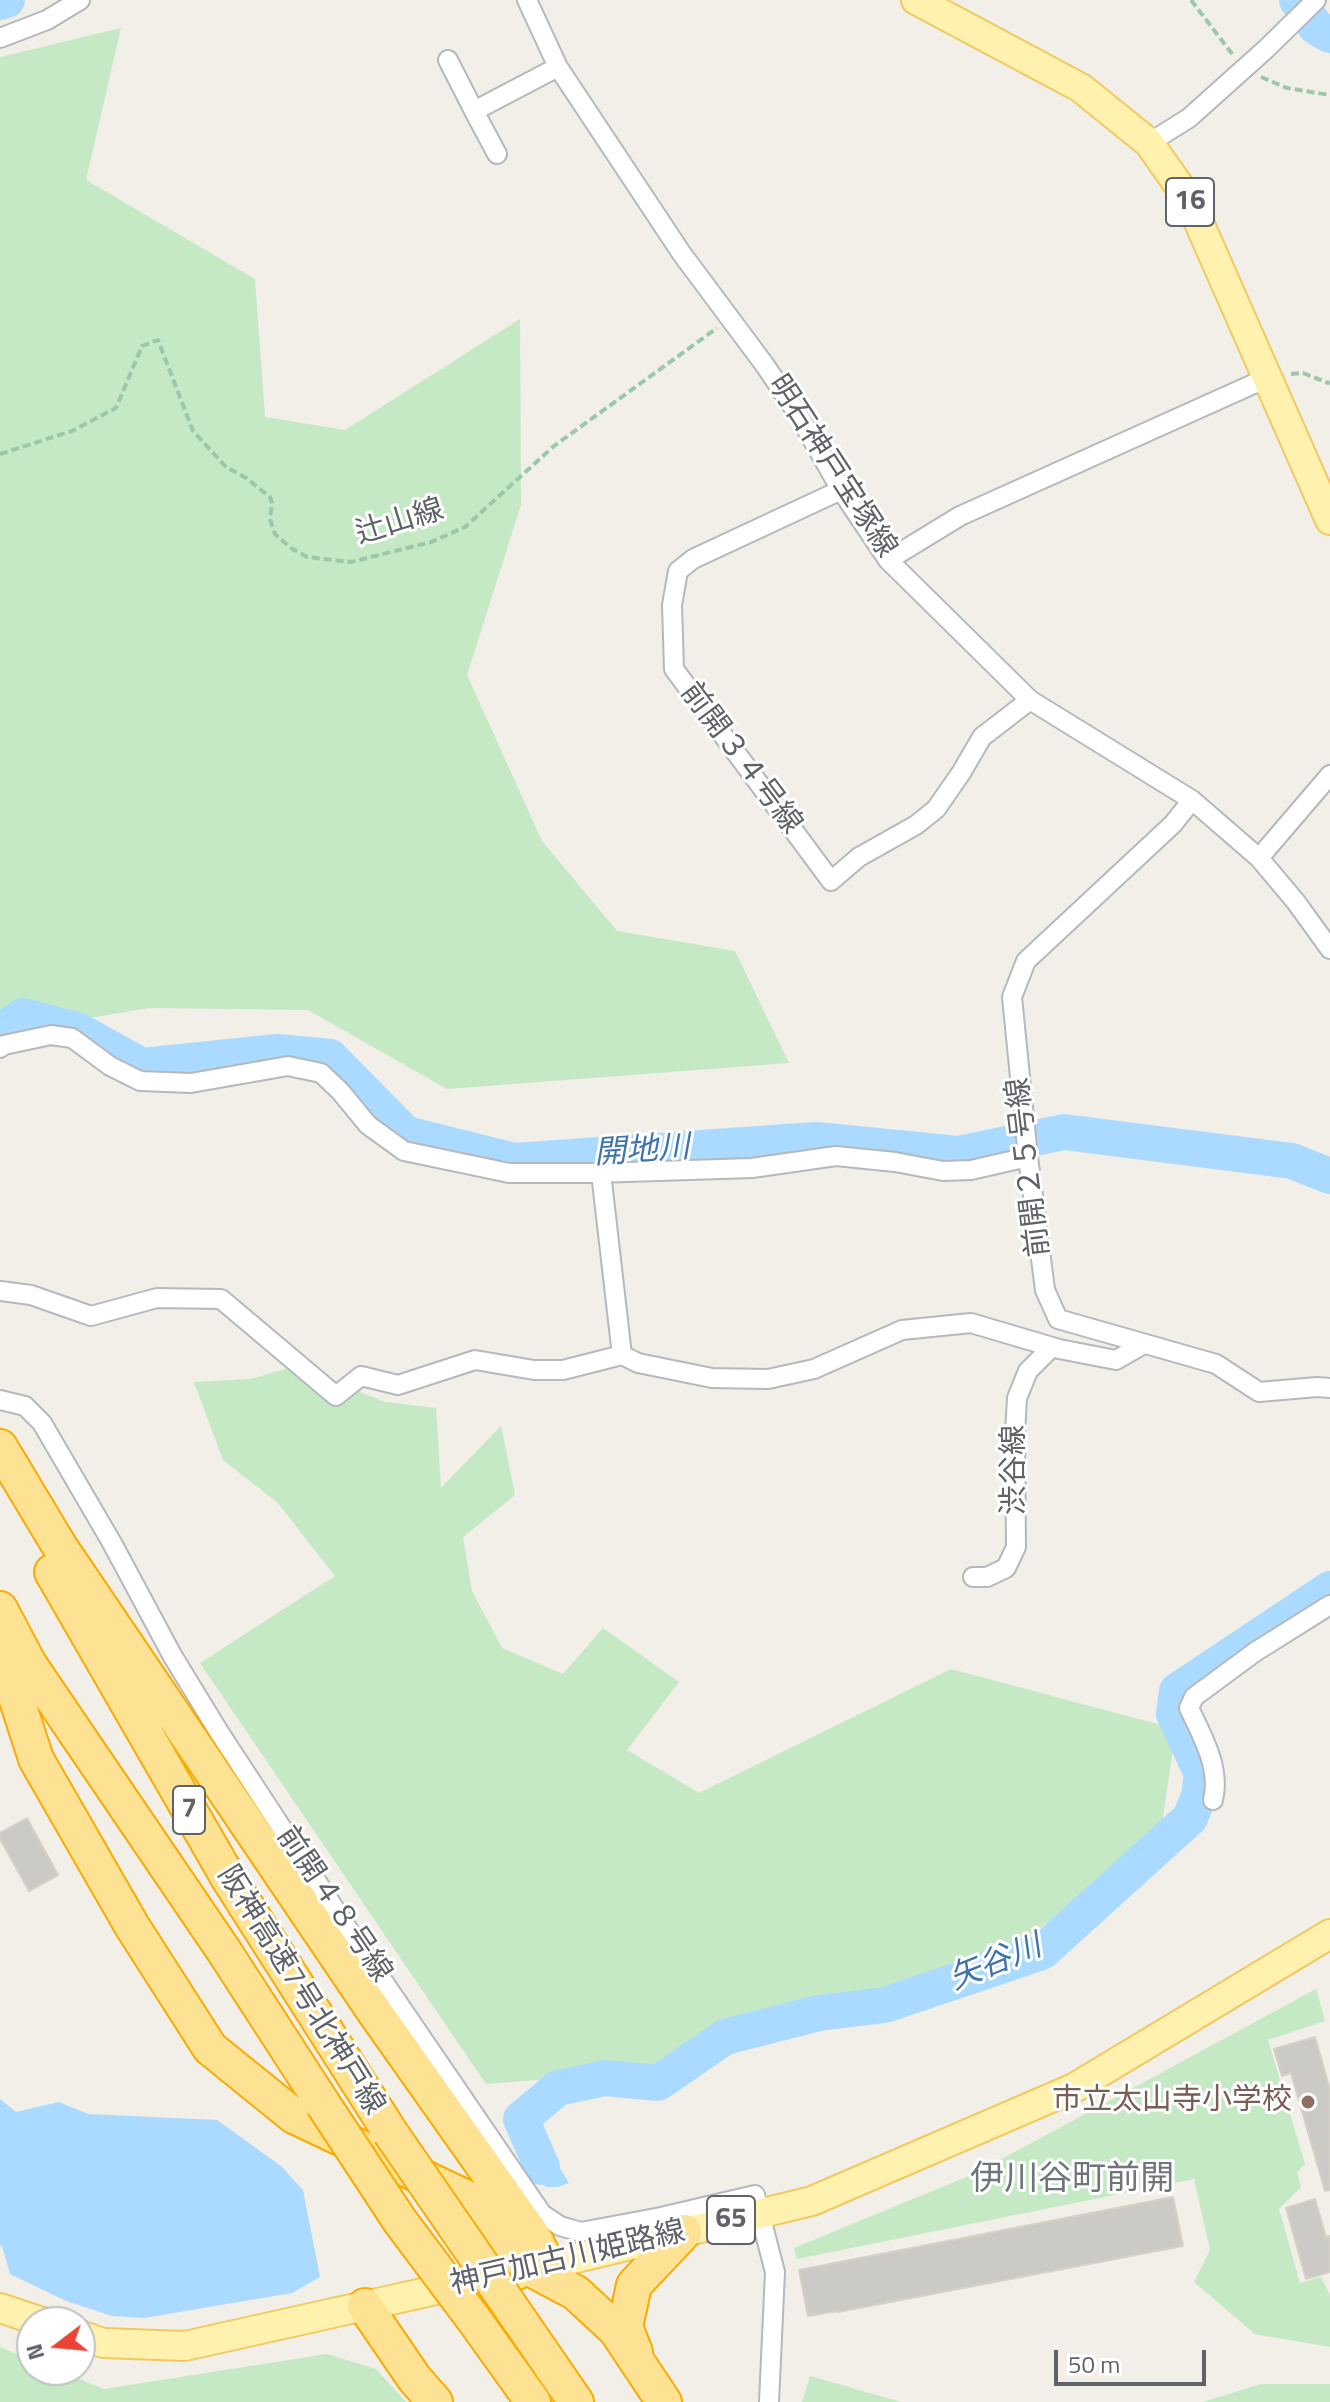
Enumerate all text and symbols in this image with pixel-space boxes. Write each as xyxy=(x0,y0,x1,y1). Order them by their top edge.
road number: 16 xyxy=(1166,178,1214,226)
street label: 明石神戸宝塚線 xyxy=(759,369,903,565)
street label: 辻山線 xyxy=(352,493,448,553)
street label: 前開３４号線 xyxy=(671,676,809,842)
street label: 前開２５号線 xyxy=(1001,1075,1059,1259)
water label: 開地川 xyxy=(593,1129,691,1175)
street label: 渋谷線 xyxy=(998,1425,1034,1515)
road number: 7 xyxy=(173,1786,205,1834)
street label: 前開４８号線 xyxy=(268,1820,398,1990)
street label: 阪神高速7号北神戸線 xyxy=(209,1860,391,2122)
water label: 矢谷川 xyxy=(944,1928,1048,2000)
place label: 市立太山寺小学校 xyxy=(1052,2084,1292,2120)
marker: 市立太山寺小学校 xyxy=(1299,2093,1317,2111)
district label: 伊川谷町前開 xyxy=(970,2161,1174,2201)
road number: 65 xyxy=(707,2196,755,2244)
street label: 神戸加古川姫路線 xyxy=(447,2214,689,2304)
north arrow xyxy=(16,2306,96,2386)
scale bar xyxy=(1058,2334,1210,2384)
text: N xyxy=(16,2340,53,2364)
text: 50 m xyxy=(1068,2346,1120,2382)

